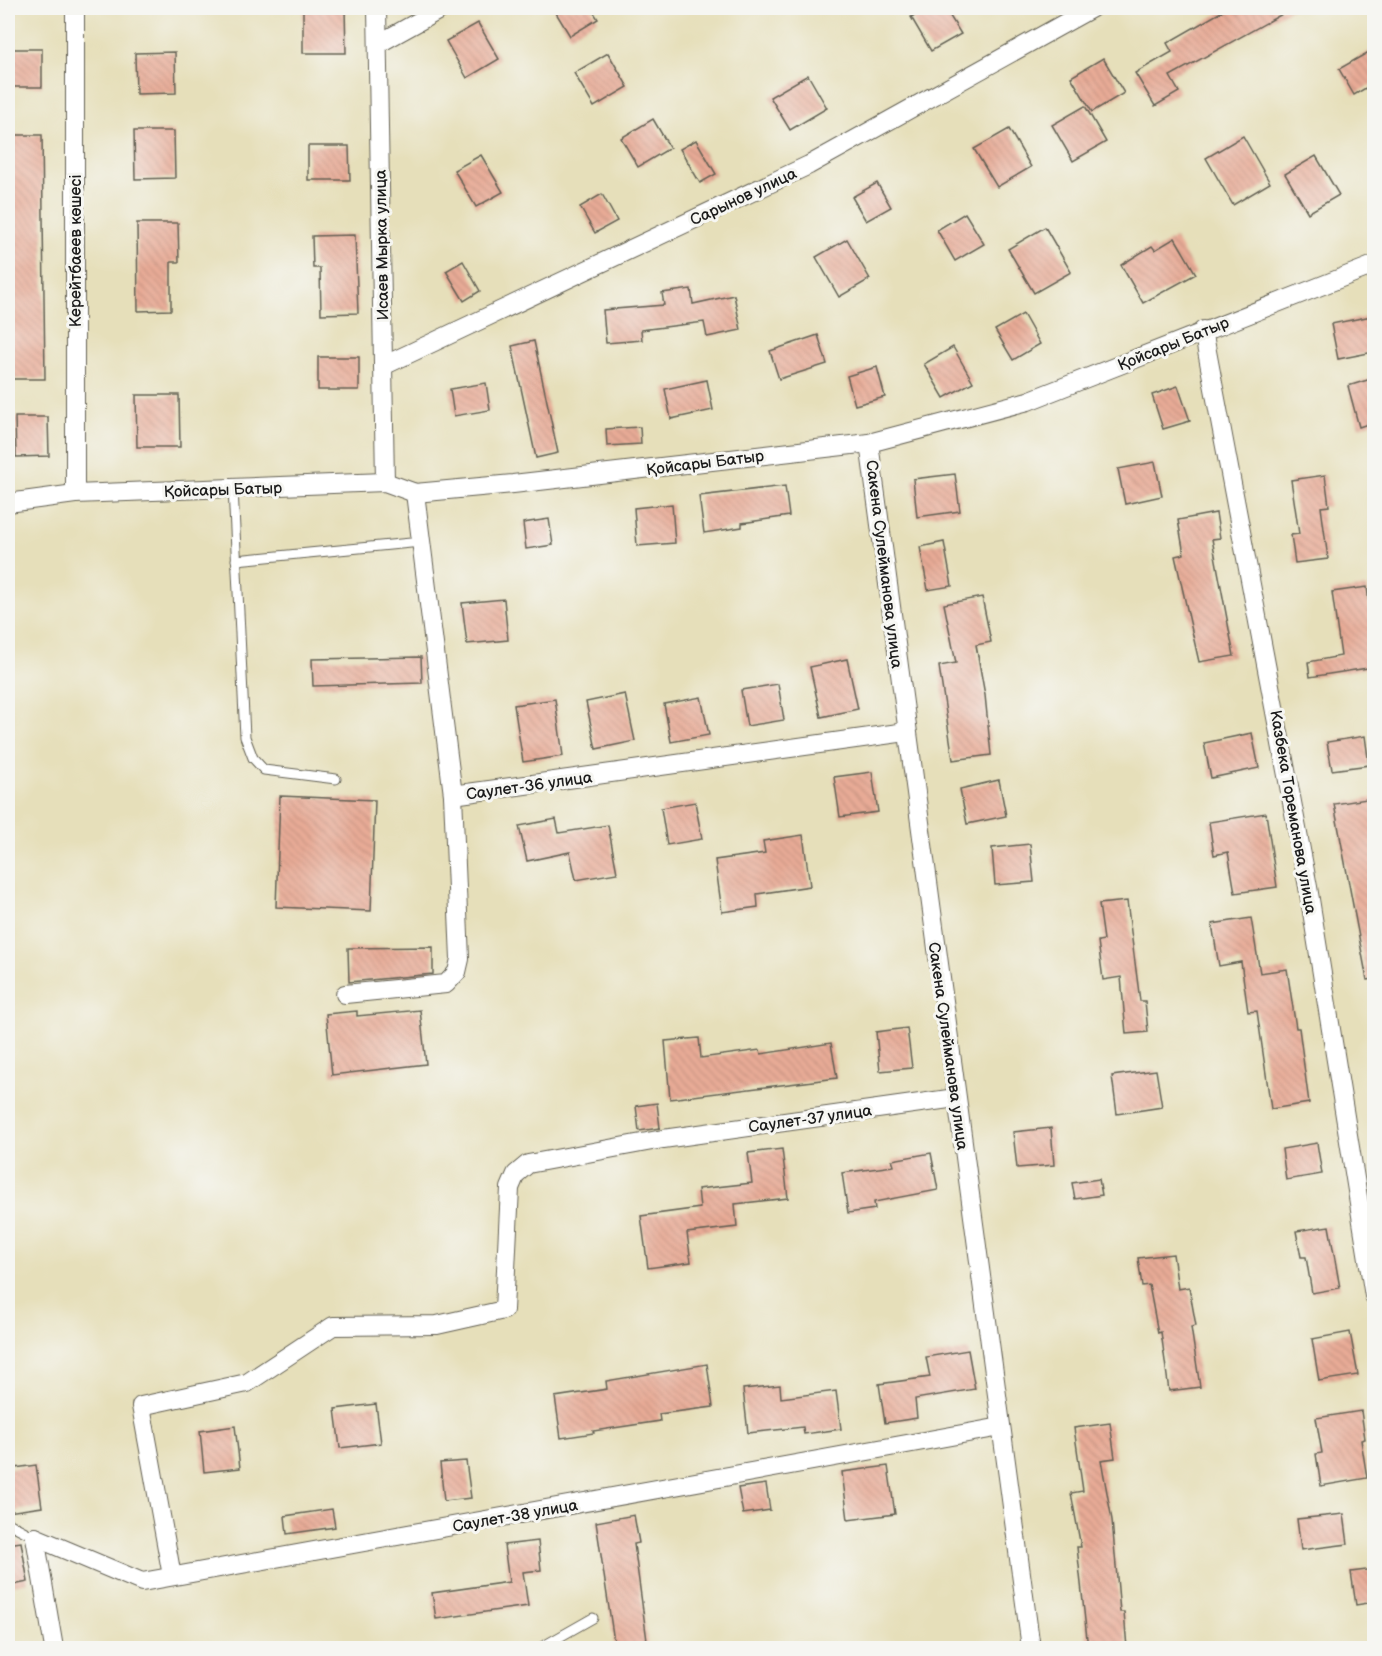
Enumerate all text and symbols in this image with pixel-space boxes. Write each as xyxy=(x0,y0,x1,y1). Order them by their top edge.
street label: Сарынов улица xyxy=(687,164,800,230)
street label: Исаев Мырка улица xyxy=(372,169,393,321)
street label: Керейтбаеев көшесі xyxy=(67,175,86,327)
street label: Қойсары Батыр xyxy=(1115,313,1232,375)
street label: Қойсары Батыр xyxy=(645,447,765,480)
street label: Сакена Сулейманова улица xyxy=(861,459,906,670)
street label: Қойсары Батыр xyxy=(164,479,283,502)
street label: Казбека Тореманова улица xyxy=(1265,709,1320,916)
street label: Саулет-36 улица xyxy=(465,768,594,805)
street label: Сакена Сулейманова улица xyxy=(924,941,972,1152)
street label: Саулет-37 улица xyxy=(747,1101,874,1138)
street label: Саулет-38 улица xyxy=(451,1496,580,1537)

